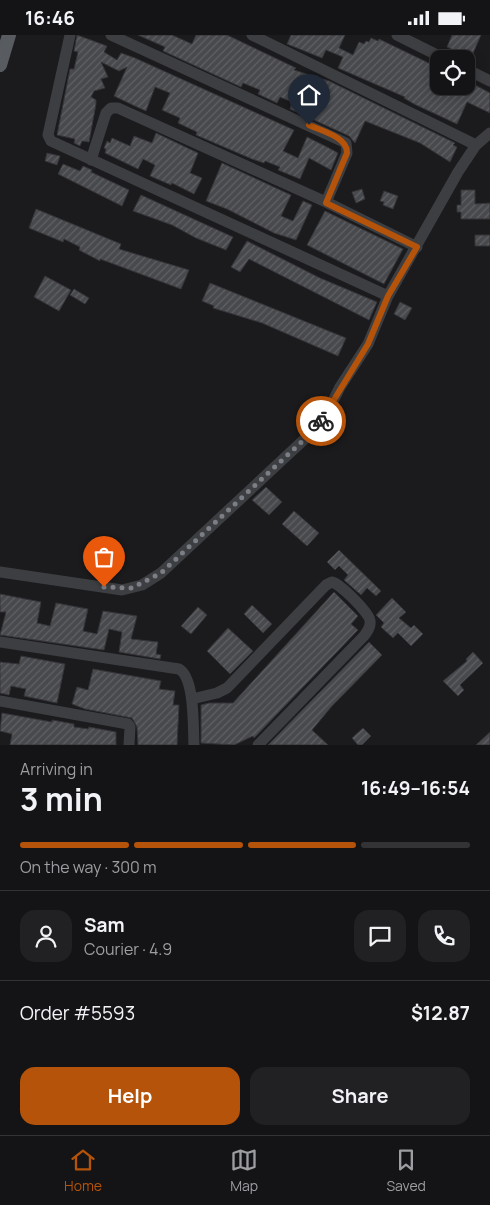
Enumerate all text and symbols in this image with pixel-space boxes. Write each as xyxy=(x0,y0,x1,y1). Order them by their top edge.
text: 16:46 xyxy=(25,5,75,31)
map controls xyxy=(430,50,475,95)
button: locate xyxy=(430,50,475,95)
pin xyxy=(288,74,330,125)
icon: home xyxy=(295,81,323,109)
courier xyxy=(296,396,346,446)
icon: bike xyxy=(307,407,335,435)
pin xyxy=(83,536,125,587)
icon: bag xyxy=(90,543,118,571)
text: Arriving in xyxy=(20,758,93,780)
text: 16:49–16:54 xyxy=(361,775,470,801)
text: 3 min xyxy=(20,777,103,821)
text: On the way · 300 m xyxy=(20,856,157,878)
button: person xyxy=(20,910,72,962)
button: chat xyxy=(354,910,406,962)
button: phone xyxy=(418,910,470,962)
text: Sam xyxy=(84,912,125,938)
text: Courier · 4.9 xyxy=(84,938,172,960)
text: Order #5593 xyxy=(20,1000,135,1026)
text: $12.87 xyxy=(411,1000,470,1026)
button: Help xyxy=(20,1067,240,1125)
button: Share xyxy=(250,1067,470,1125)
tab: Home xyxy=(64,1146,102,1195)
tab: Map xyxy=(230,1146,258,1195)
tab: Saved xyxy=(386,1146,426,1195)

